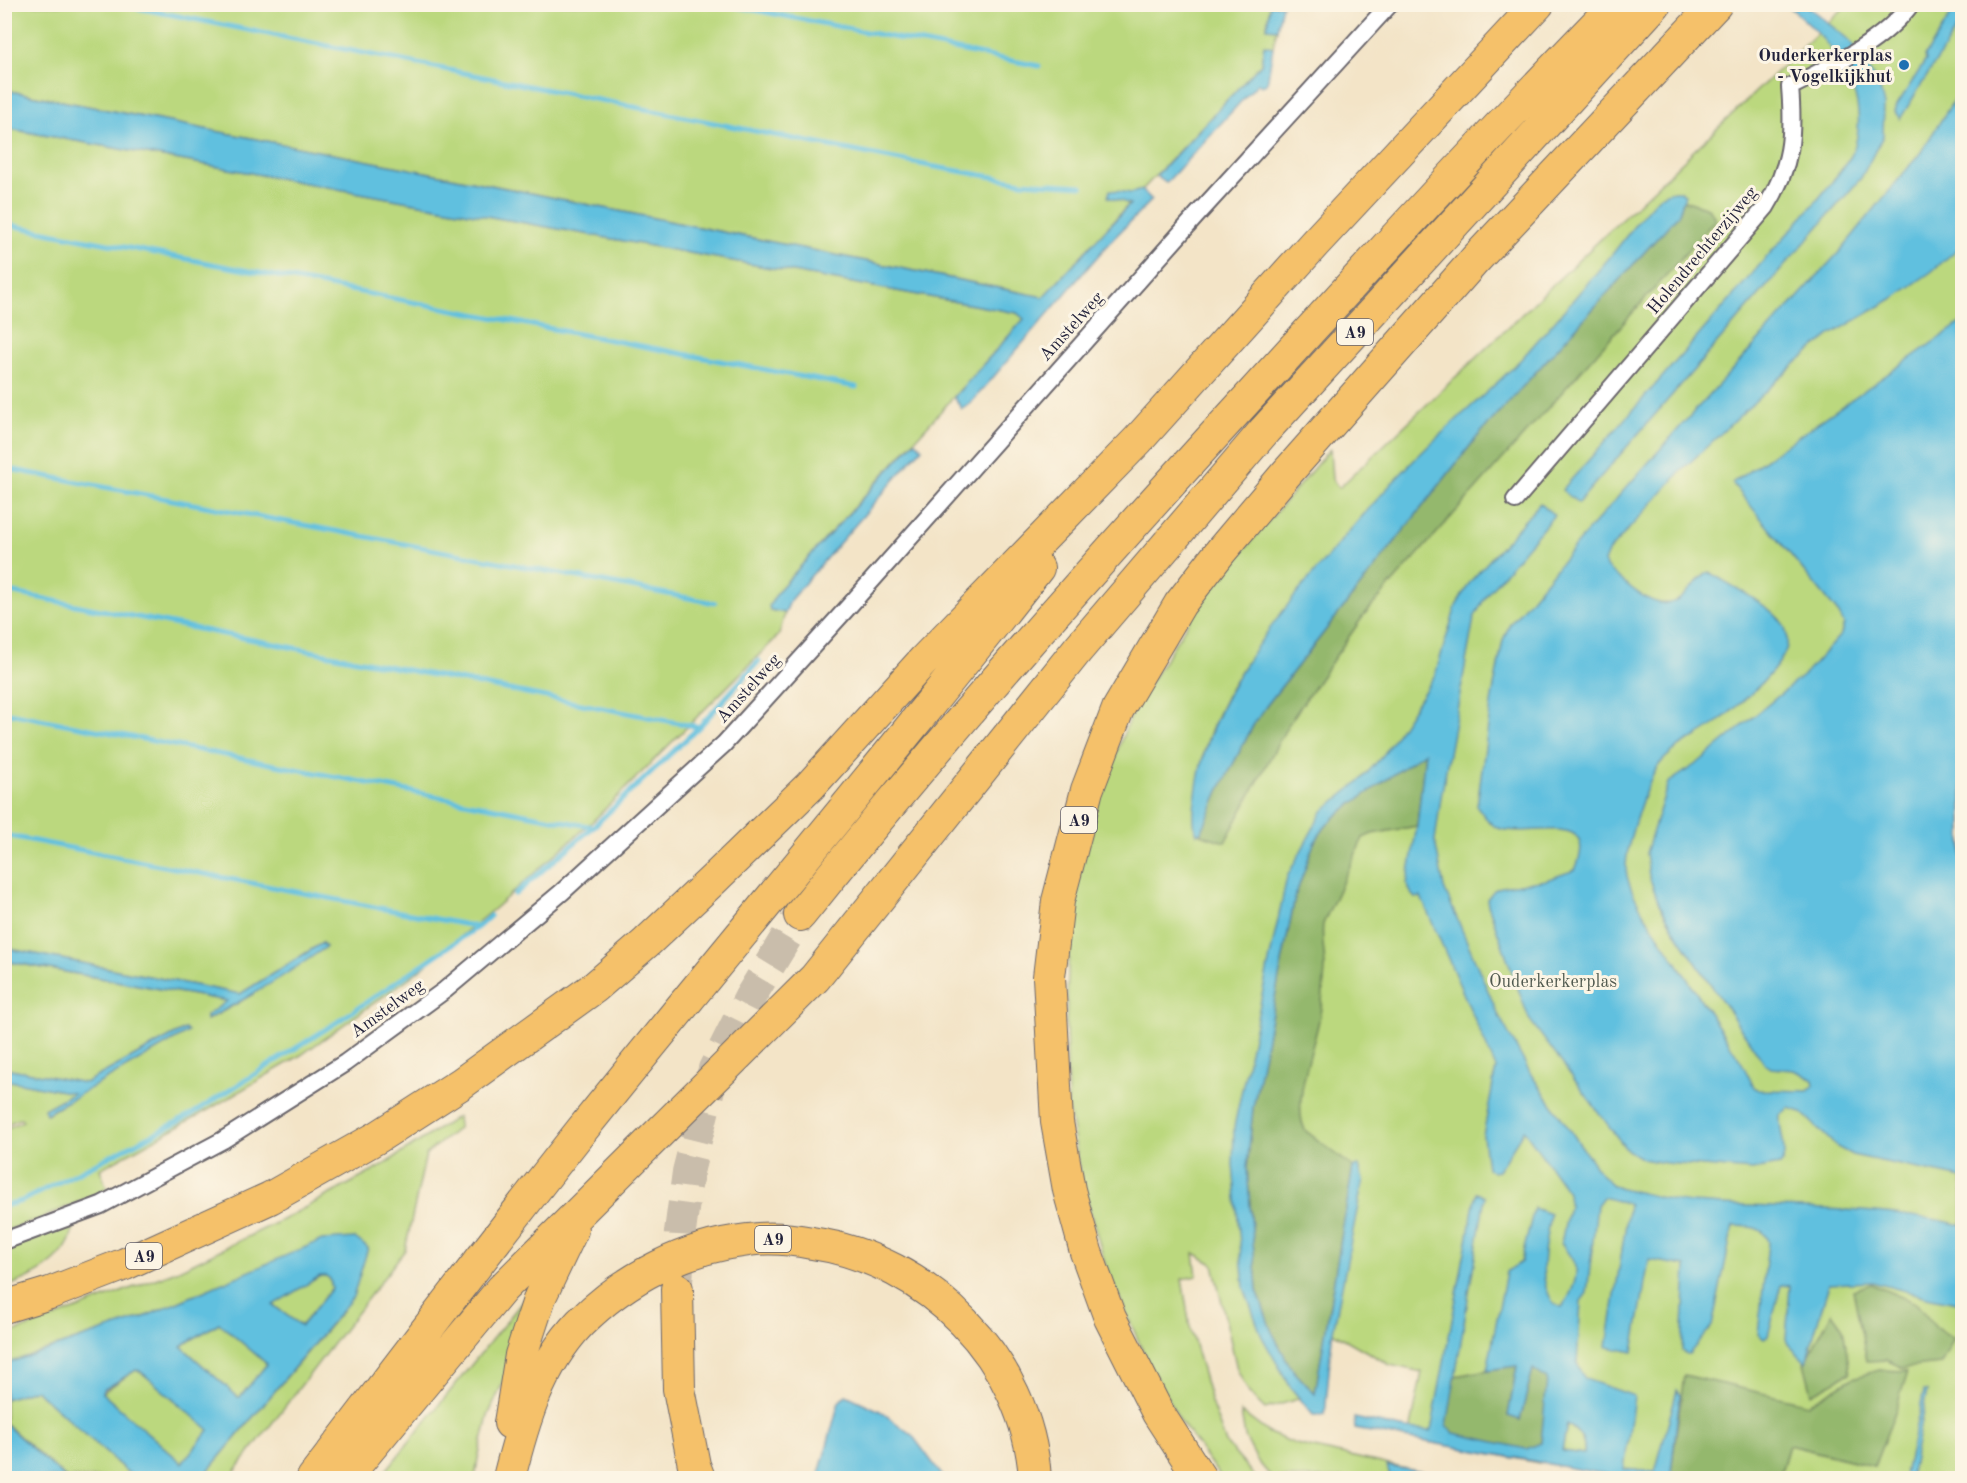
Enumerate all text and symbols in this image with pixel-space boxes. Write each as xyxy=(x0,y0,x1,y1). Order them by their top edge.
place label: Ouderkerkerplas - Vogelkijkhut xyxy=(1758,47,1892,86)
marker: Ouderkerkerplas - Vogelkijkhut xyxy=(1897,58,1911,72)
street label: Holendrechterzijweg xyxy=(1644,183,1761,318)
street label: Amstelweg xyxy=(1036,288,1108,365)
road number: A9 xyxy=(1337,319,1373,345)
street label: Amstelweg xyxy=(713,650,785,727)
road number: A9 xyxy=(1061,807,1097,833)
park label: Ouderkerkerplas xyxy=(1489,973,1617,991)
street label: Amstelweg xyxy=(347,976,428,1041)
road number: A9 xyxy=(755,1226,791,1252)
road number: A9 xyxy=(126,1243,162,1269)

